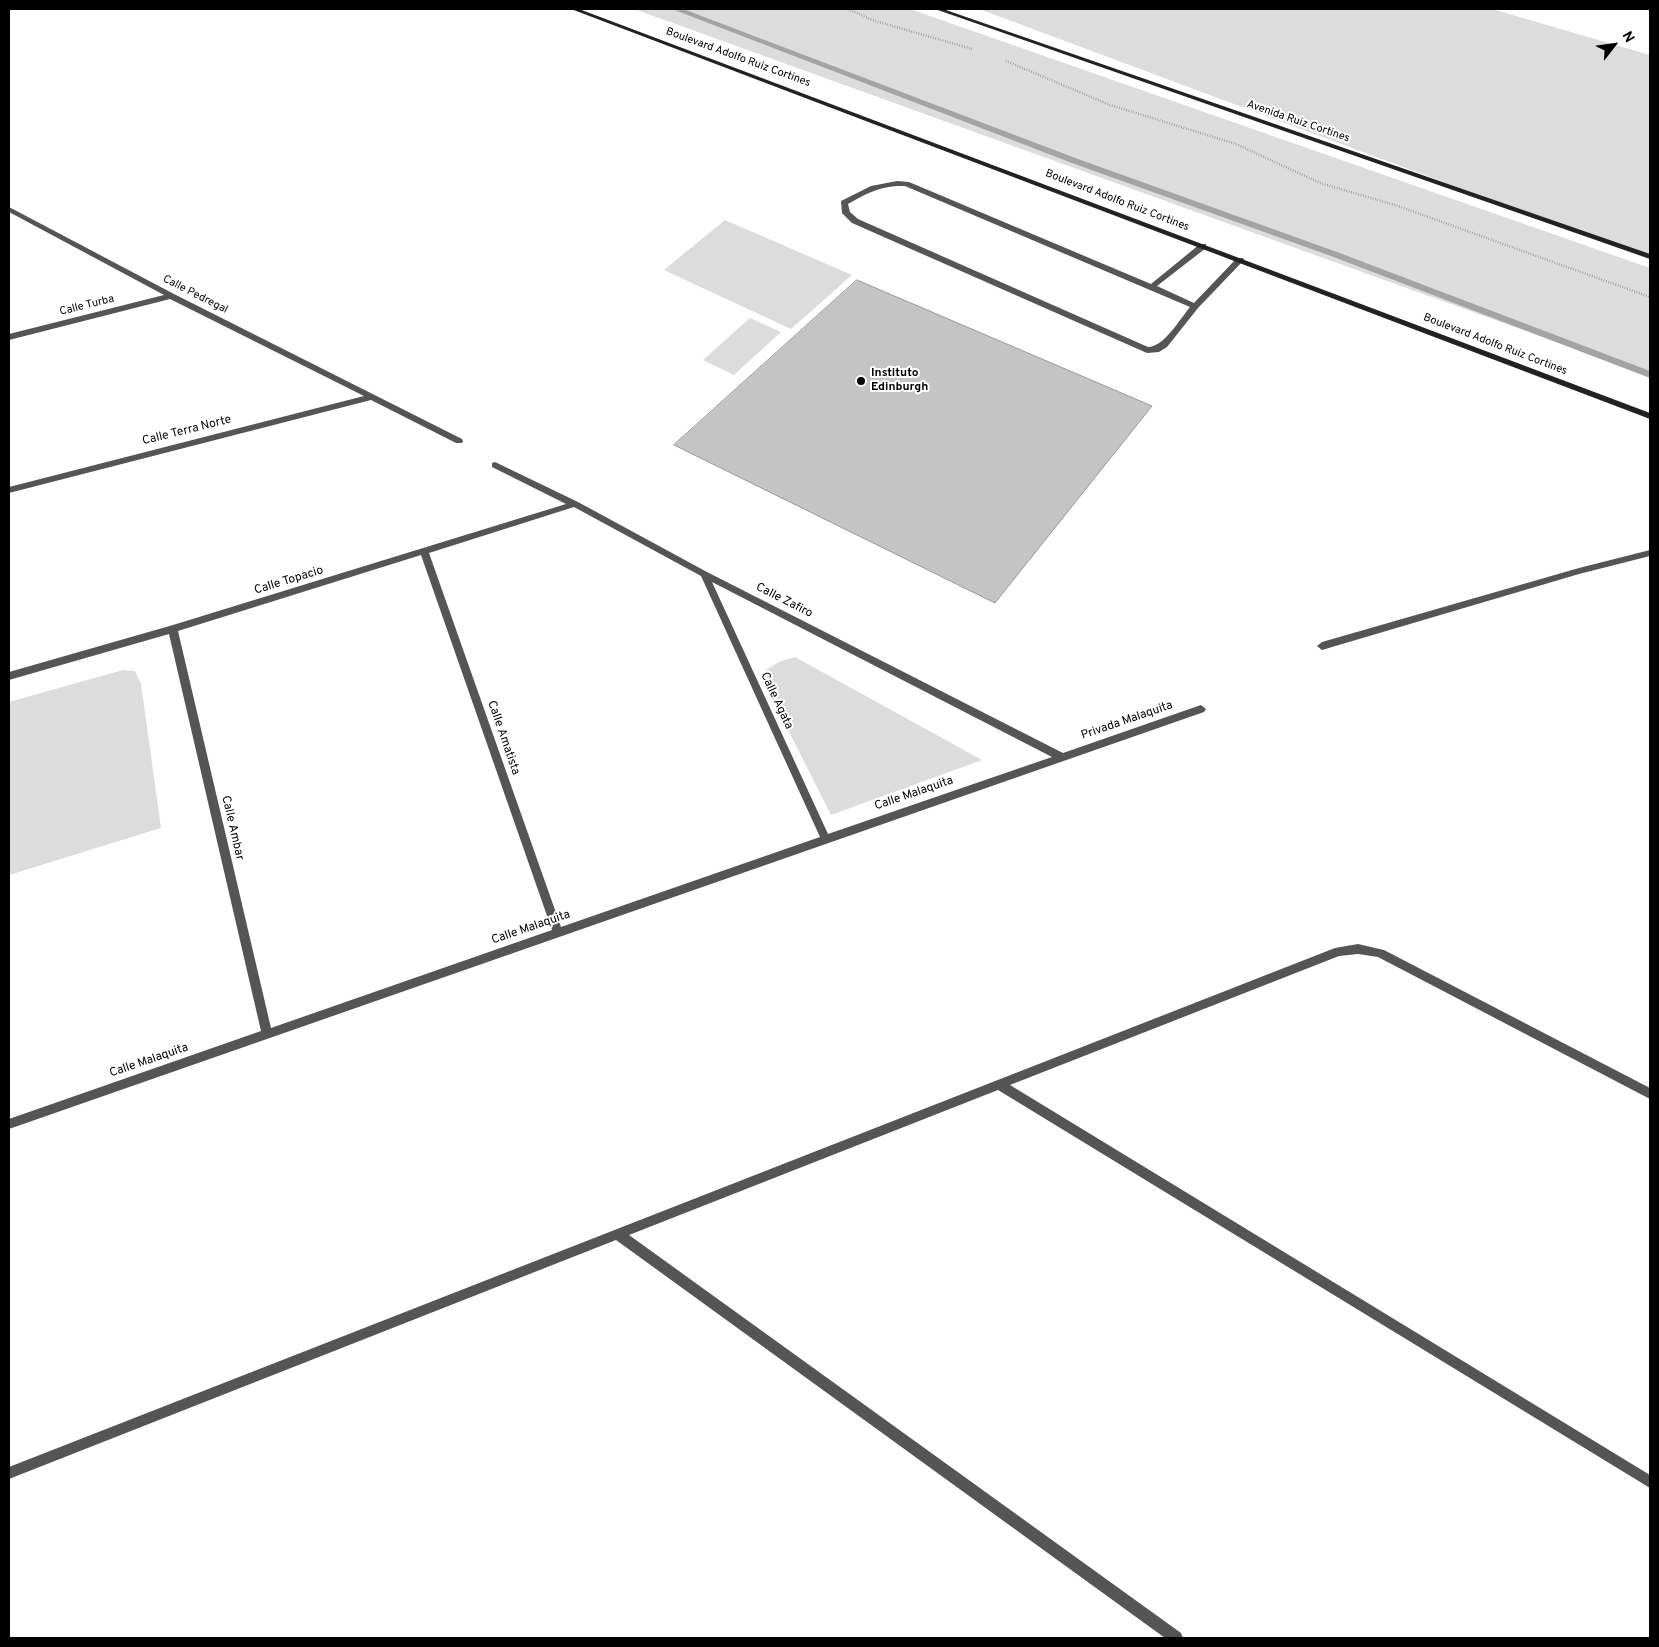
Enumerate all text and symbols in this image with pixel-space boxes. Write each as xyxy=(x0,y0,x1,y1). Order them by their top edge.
north arrow xyxy=(1589,20,1639,70)
street label: Boulevard Adolfo Ruiz Cortines xyxy=(664,26,812,90)
text: N xyxy=(1618,29,1637,46)
street label: Avenida Ruiz Cortines xyxy=(1245,98,1351,146)
street label: Boulevard Adolfo Ruiz Cortines xyxy=(1043,167,1191,235)
street label: Calle Pedregal xyxy=(160,273,230,317)
street label: Calle Turba xyxy=(58,293,116,319)
street label: Boulevard Adolfo Ruiz Cortines xyxy=(1421,311,1569,379)
place label: Instituto Edinburgh xyxy=(871,367,928,395)
marker: Instituto Edinburgh xyxy=(855,375,867,387)
street label: Calle Terra Norte xyxy=(141,413,233,449)
street label: Calle Topacio xyxy=(253,564,325,598)
street label: Calle Zafiro xyxy=(753,581,815,621)
street label: Calle Agata xyxy=(757,670,795,732)
street label: Calle Amatista xyxy=(484,699,522,777)
street label: Privada Malaquita xyxy=(1079,699,1175,743)
street label: Calle Malaquita xyxy=(873,774,955,814)
street label: Calle Ambar xyxy=(218,794,246,862)
street label: Calle Malaquita xyxy=(490,908,572,948)
street label: Calle Malaquita xyxy=(108,1041,190,1081)

